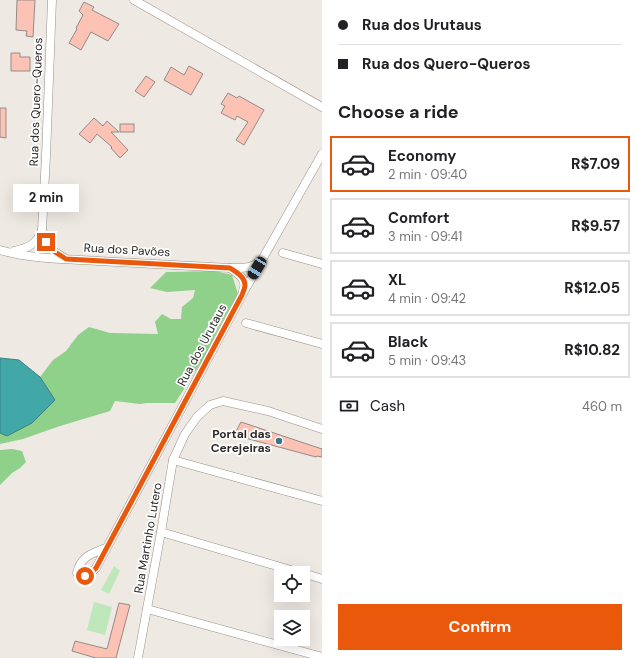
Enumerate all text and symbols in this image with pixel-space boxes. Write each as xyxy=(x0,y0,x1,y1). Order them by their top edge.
text: Rua dos Urutaus xyxy=(362,15,482,35)
street label: Rua dos Quero-Queros xyxy=(26,37,46,167)
text: Rua dos Quero-Queros xyxy=(362,54,531,74)
text: Choose a ride xyxy=(338,100,459,124)
icon: car xyxy=(340,146,376,182)
text: Economy xyxy=(388,146,456,166)
text: R$7.09 xyxy=(571,154,620,174)
text: 2 min · 09:40 xyxy=(388,166,467,183)
callout: 2 min xyxy=(13,184,79,212)
text: 2 min xyxy=(29,189,63,206)
icon: car xyxy=(340,208,376,244)
text: Comfort xyxy=(388,208,449,228)
text: R$9.57 xyxy=(571,216,620,236)
text: 3 min · 09:41 xyxy=(388,228,462,245)
route end xyxy=(37,233,55,251)
street label: Rua dos Pavões xyxy=(83,240,171,260)
car xyxy=(246,255,268,281)
icon: car xyxy=(340,270,376,306)
text: XL xyxy=(388,270,406,290)
text: R$12.05 xyxy=(564,278,620,298)
text: 4 min · 09:42 xyxy=(388,290,466,307)
street label: Rua dos Urutaus xyxy=(174,301,230,389)
icon: car xyxy=(340,332,376,368)
text: Black xyxy=(388,332,428,352)
text: R$10.82 xyxy=(564,340,620,360)
text: 5 min · 09:43 xyxy=(388,352,466,369)
icon: cash xyxy=(338,395,360,417)
text: Cash xyxy=(370,396,405,416)
text: 460 m xyxy=(582,398,622,415)
place label: Portal das Cerejeiras xyxy=(211,426,271,456)
marker: Portal das Cerejeiras xyxy=(274,436,284,446)
street label: Rua Martinho Lutero xyxy=(130,481,166,595)
map controls xyxy=(274,566,310,646)
button: locate xyxy=(274,566,310,602)
route start xyxy=(76,567,94,585)
button: Confirm xyxy=(338,604,622,650)
button: layers xyxy=(274,610,310,646)

